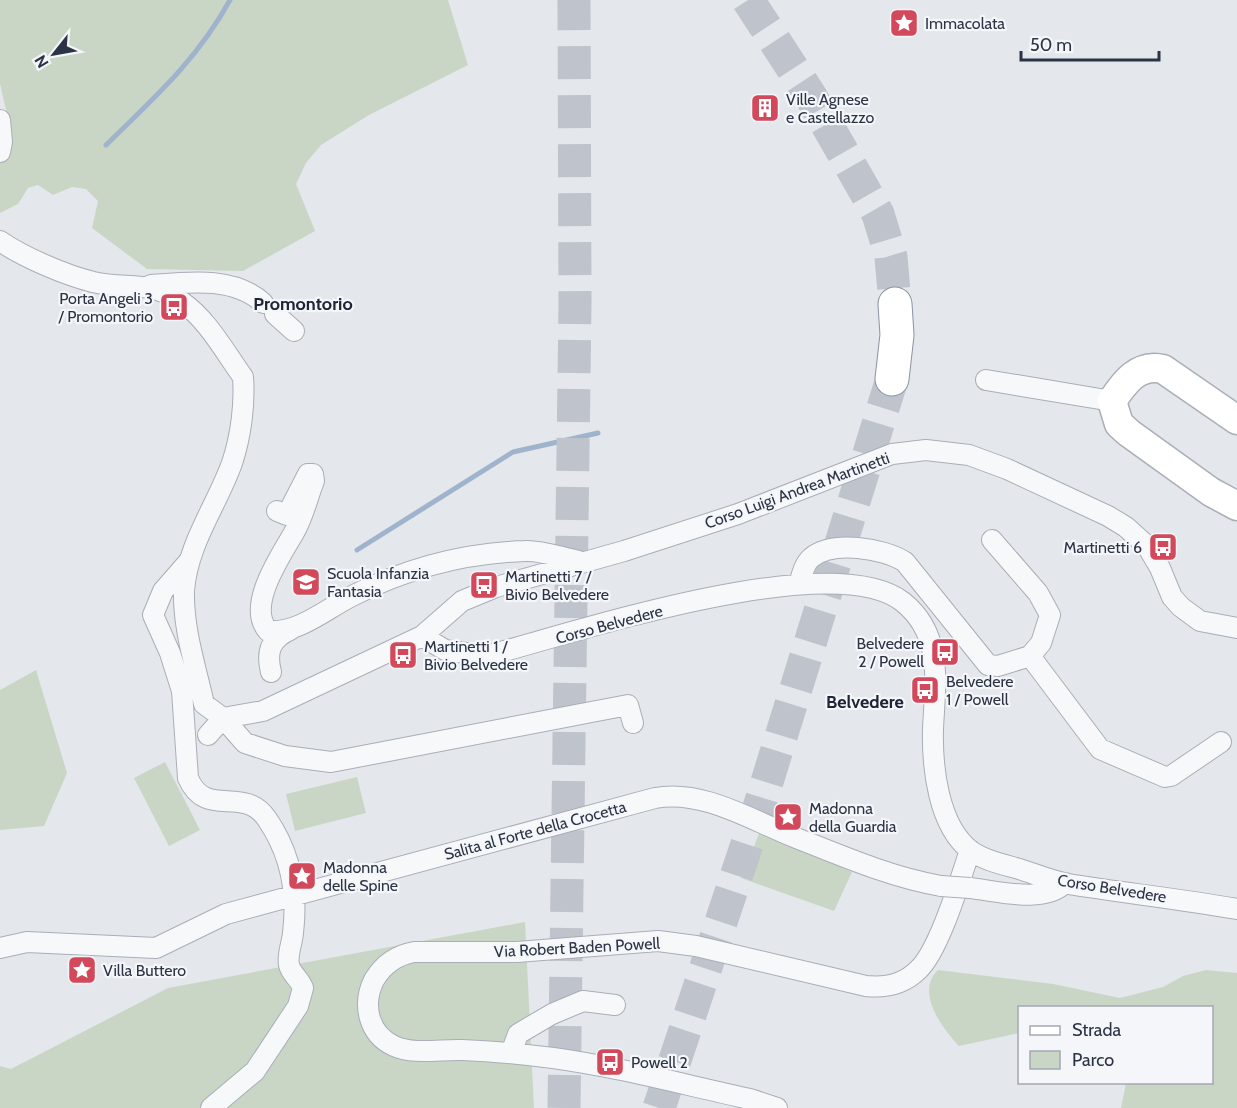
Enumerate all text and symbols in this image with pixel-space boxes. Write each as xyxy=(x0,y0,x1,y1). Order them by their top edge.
place icon: Immacolata xyxy=(888,7,920,39)
place label: Immacolata xyxy=(925,14,1005,33)
north arrow xyxy=(24,24,84,84)
scale bar xyxy=(1021,24,1159,62)
text: 50 m xyxy=(1030,34,1072,56)
text: N xyxy=(31,52,53,71)
place label: Ville Agnese e Castellazzo xyxy=(786,90,875,127)
building icon: Ville Agnese e Castellazzo xyxy=(749,92,781,124)
place label: Porta Angeli 3 / Promontorio xyxy=(58,289,153,326)
bus stop icon: Porta Angeli 3 / Promontorio xyxy=(158,291,190,323)
district label: Promontorio xyxy=(253,293,353,315)
street label: Corso Luigi Andrea Martinetti xyxy=(702,448,892,533)
bus stop icon: Martinetti 6 xyxy=(1147,531,1179,563)
place label: Martinetti 6 xyxy=(1064,538,1142,557)
place label: Scuola Infanzia Fantasia xyxy=(327,564,429,601)
school or university icon: Scuola Infanzia Fantasia xyxy=(290,566,322,598)
place label: Martinetti 7 / Bivio Belvedere xyxy=(505,567,609,604)
bus stop icon: Martinetti 7 / Bivio Belvedere xyxy=(468,569,500,601)
street label: Corso Belvedere xyxy=(554,601,665,648)
place label: Belvedere 2 / Powell xyxy=(857,634,924,671)
bus stop icon: Belvedere 2 / Powell xyxy=(929,636,961,668)
place label: Martinetti 1 / Bivio Belvedere xyxy=(424,637,528,674)
bus stop icon: Martinetti 1 / Bivio Belvedere xyxy=(387,639,419,671)
place label: Belvedere 1 / Powell xyxy=(946,672,1013,709)
bus stop icon: Belvedere 1 / Powell xyxy=(909,674,941,706)
district label: Belvedere xyxy=(826,691,904,713)
street label: Salita al Forte della Crocetta xyxy=(442,797,629,864)
place label: Madonna della Guardia xyxy=(809,799,897,836)
place icon: Madonna della Guardia xyxy=(772,801,804,833)
place label: Madonna delle Spine xyxy=(323,858,398,895)
place icon: Madonna delle Spine xyxy=(286,860,318,892)
street label: Corso Belvedere xyxy=(1056,871,1168,906)
street label: Via Robert Baden Powell xyxy=(494,934,661,961)
place icon: Villa Buttero xyxy=(66,954,98,986)
place label: Villa Buttero xyxy=(103,961,186,980)
legend xyxy=(1018,1006,1213,1084)
text: Strada xyxy=(1072,1019,1122,1041)
bus stop icon: Powell 2 xyxy=(594,1046,626,1078)
text: Parco xyxy=(1072,1049,1114,1071)
place label: Powell 2 xyxy=(631,1053,688,1072)

